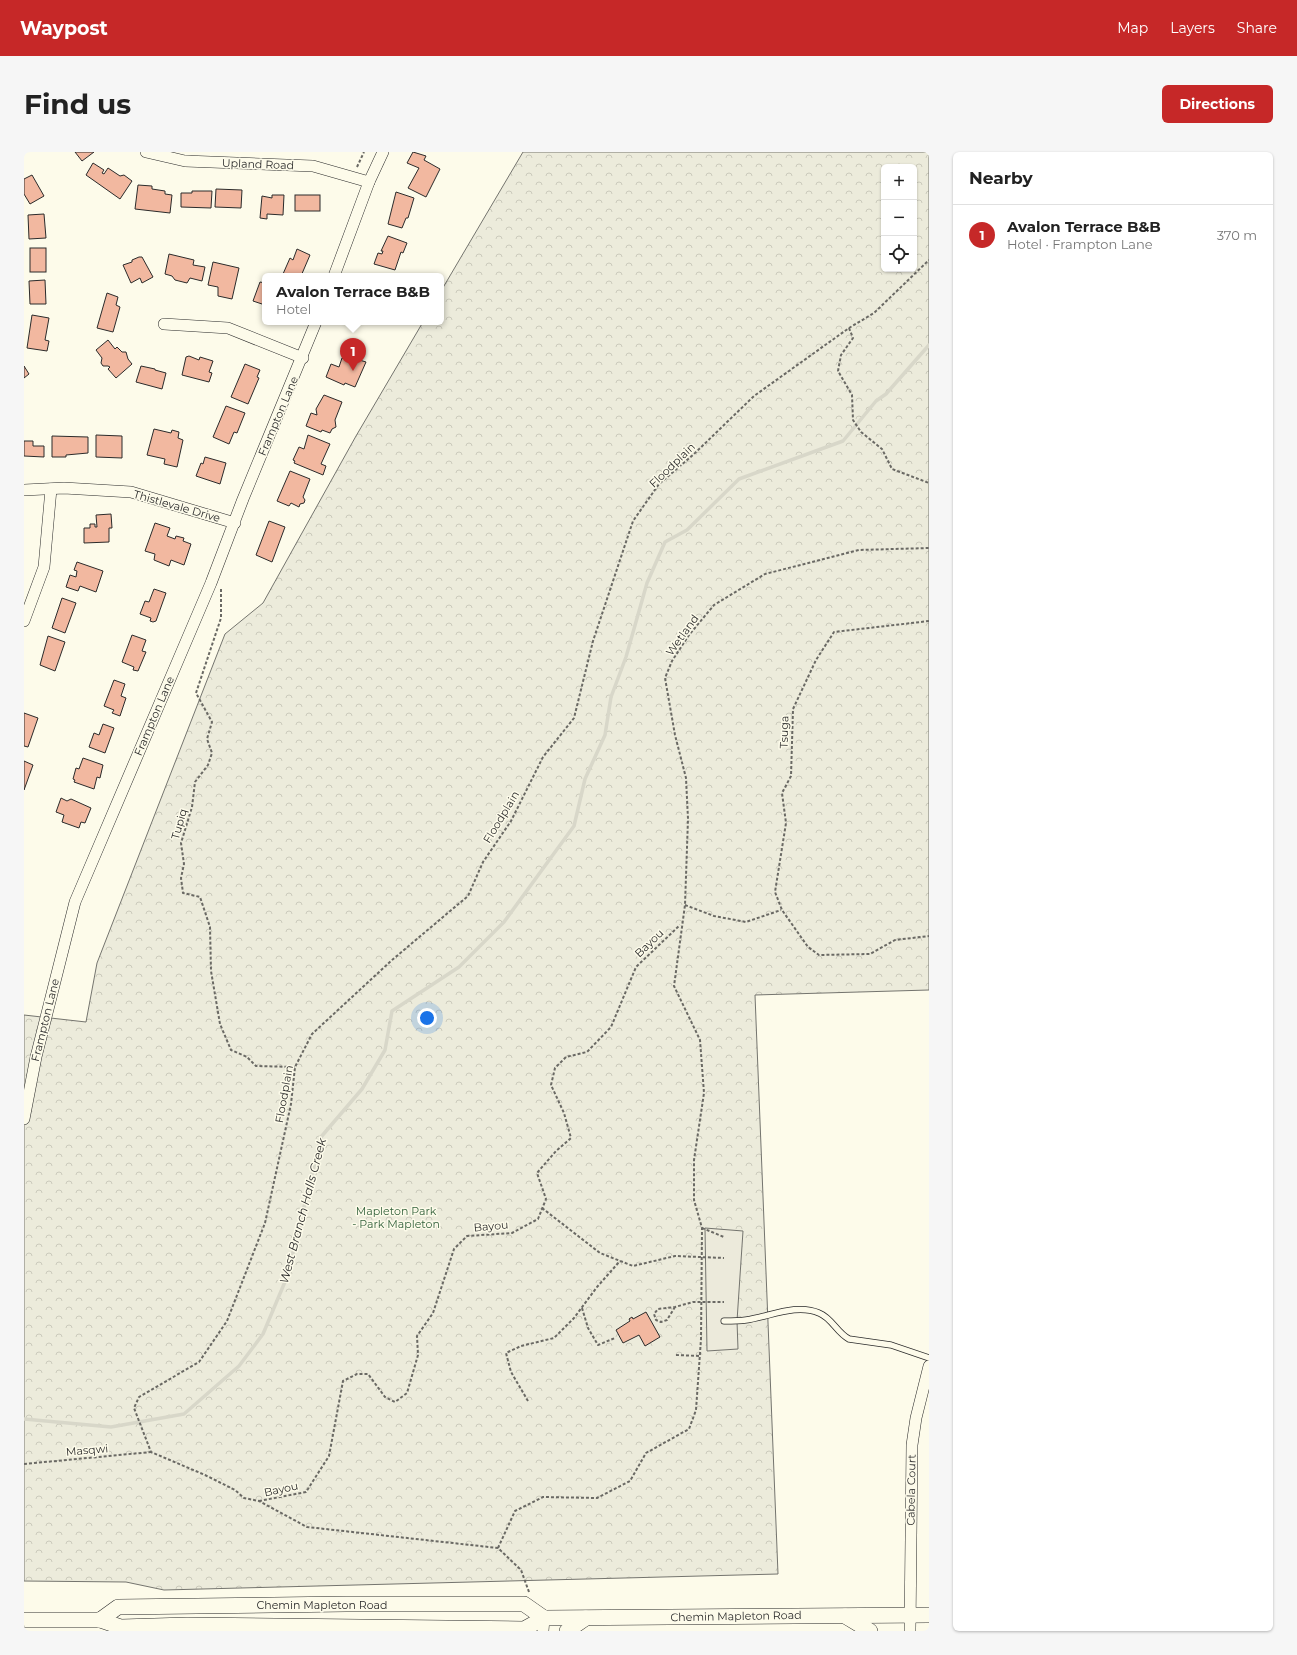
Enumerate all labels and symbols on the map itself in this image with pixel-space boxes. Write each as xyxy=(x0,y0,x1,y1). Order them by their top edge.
street label: Upland Road xyxy=(222,156,294,172)
pin: 1 xyxy=(340,338,366,371)
street label: Frampton Lane xyxy=(255,374,301,458)
street label: Floodplain xyxy=(646,440,698,490)
street label: Thistlevale Drive xyxy=(132,487,222,525)
street label: Wetland xyxy=(663,612,701,658)
street label: Frampton Lane xyxy=(131,674,177,758)
street label: Tsuga xyxy=(776,715,792,749)
street label: Floodplain xyxy=(480,788,522,846)
street label: Tupiq xyxy=(168,807,190,841)
street label: Bayou xyxy=(632,926,666,960)
street label: Frampton Lane xyxy=(28,977,62,1063)
your location xyxy=(417,1008,437,1028)
street label: Floodplain xyxy=(272,1064,296,1124)
water label: West Branch Halls Creek xyxy=(276,1136,329,1285)
park label: Mapleton Park - Park Mapleton xyxy=(352,1204,440,1231)
street label: Bayou xyxy=(473,1218,509,1234)
street label: Masqwi xyxy=(65,1441,109,1459)
street label: Cabela Court xyxy=(903,1454,919,1526)
street label: Bayou xyxy=(263,1479,299,1499)
street label: Chemin Mapleton Road xyxy=(256,1598,388,1612)
street label: Chemin Mapleton Road xyxy=(670,1608,802,1624)

